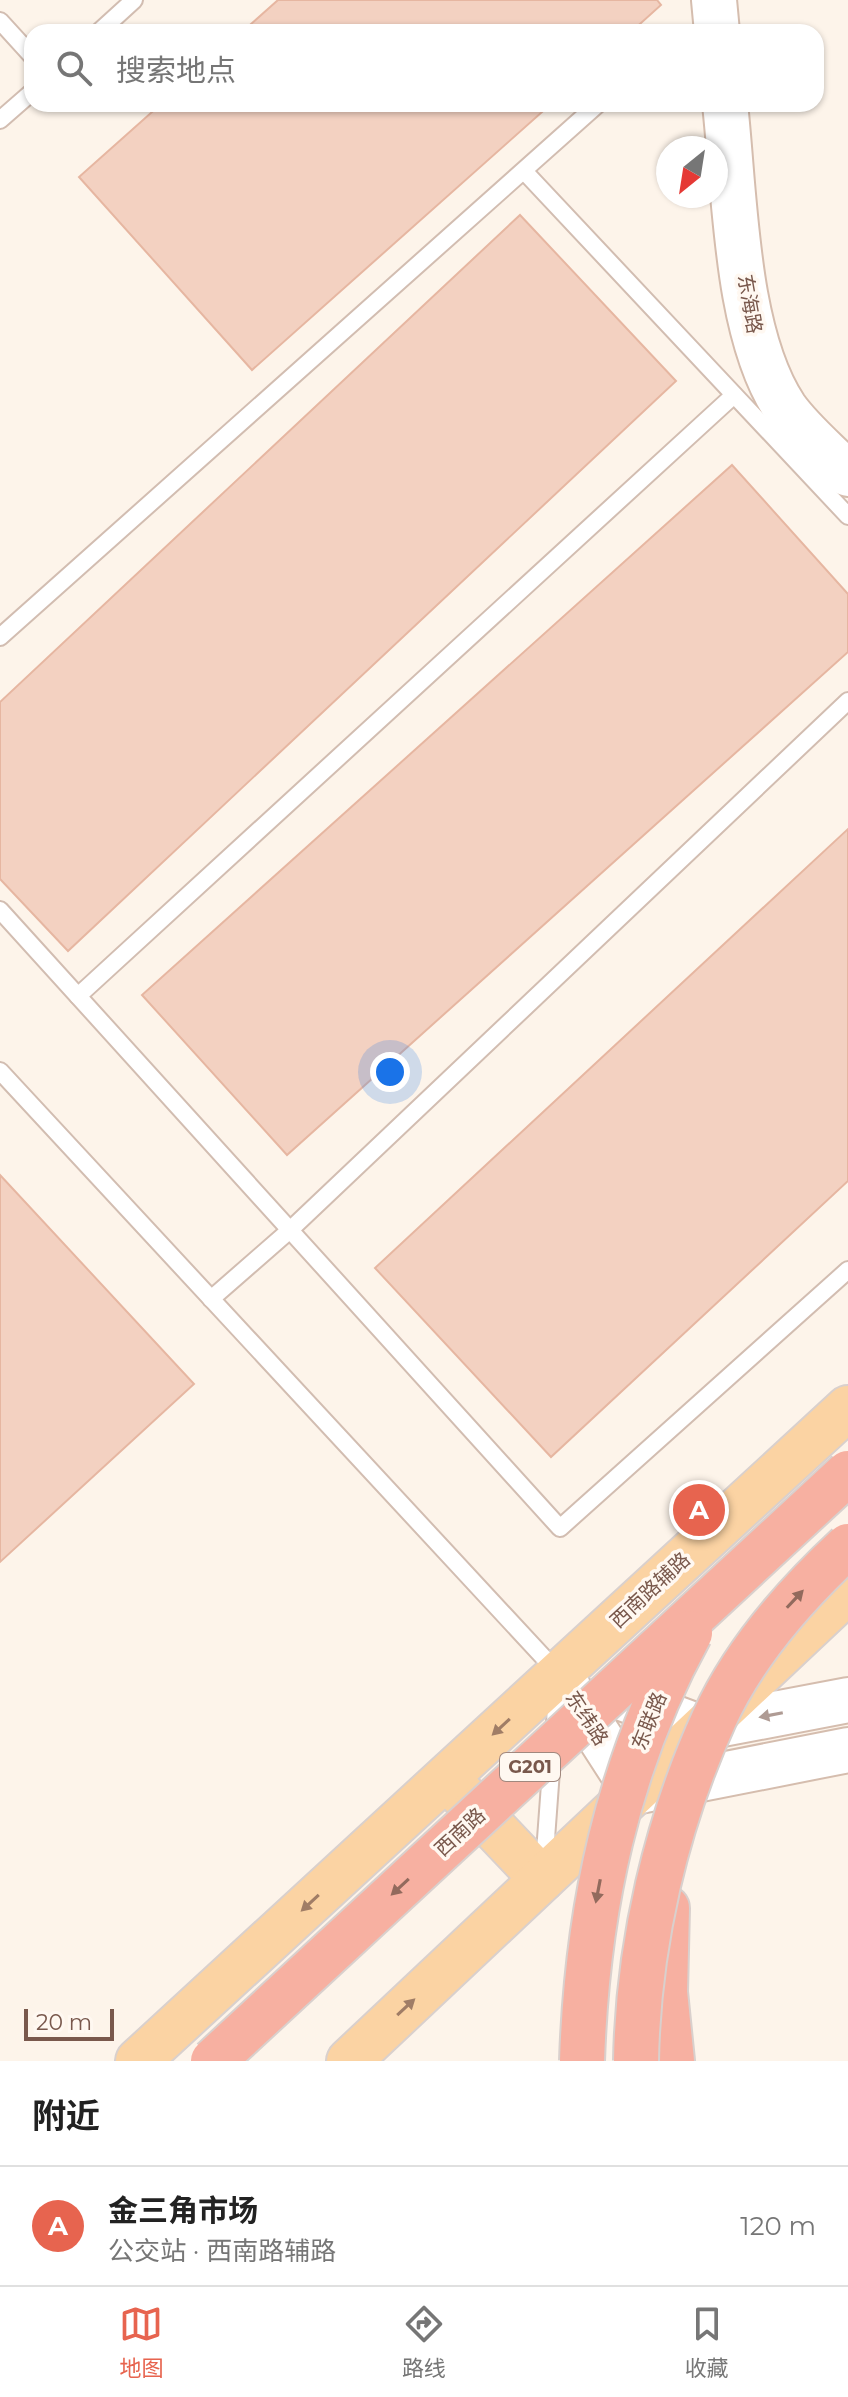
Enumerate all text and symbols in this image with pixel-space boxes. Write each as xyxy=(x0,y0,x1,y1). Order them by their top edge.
search box xyxy=(24,24,824,112)
icon: search xyxy=(52,46,96,90)
text: 搜索地点 xyxy=(116,52,236,89)
north arrow xyxy=(656,136,728,208)
street label: 东海路 xyxy=(733,272,767,336)
your location xyxy=(370,1052,410,1092)
pin: A xyxy=(673,1480,725,1540)
street label: 西南路辅路 xyxy=(605,1547,695,1633)
one-way arrow xyxy=(786,1590,804,1609)
street label: 东纬路 xyxy=(561,1686,613,1750)
street label: 东联路 xyxy=(627,1689,671,1753)
one-way arrow xyxy=(759,1709,784,1721)
one-way arrow xyxy=(492,1717,511,1735)
road number: G201 xyxy=(500,1753,560,1781)
street label: 西南路 xyxy=(430,1803,490,1861)
one-way arrow xyxy=(391,1878,410,1896)
one-way arrow xyxy=(591,1879,604,1904)
one-way arrow xyxy=(301,1893,320,1911)
one-way arrow xyxy=(396,1999,415,2017)
scale bar xyxy=(24,2005,114,2041)
text: 20 m xyxy=(36,2009,92,2036)
text: 附近 xyxy=(32,2095,100,2137)
text: 金三角市场 xyxy=(108,2192,258,2229)
text: A xyxy=(48,2210,68,2242)
text: 120 m xyxy=(740,2210,816,2242)
text: 公交站 · 西南路辅路 xyxy=(108,2235,336,2267)
tab: 地图 xyxy=(119,2302,163,2382)
tab: 路线 xyxy=(402,2302,446,2382)
tab: 收藏 xyxy=(685,2302,729,2382)

